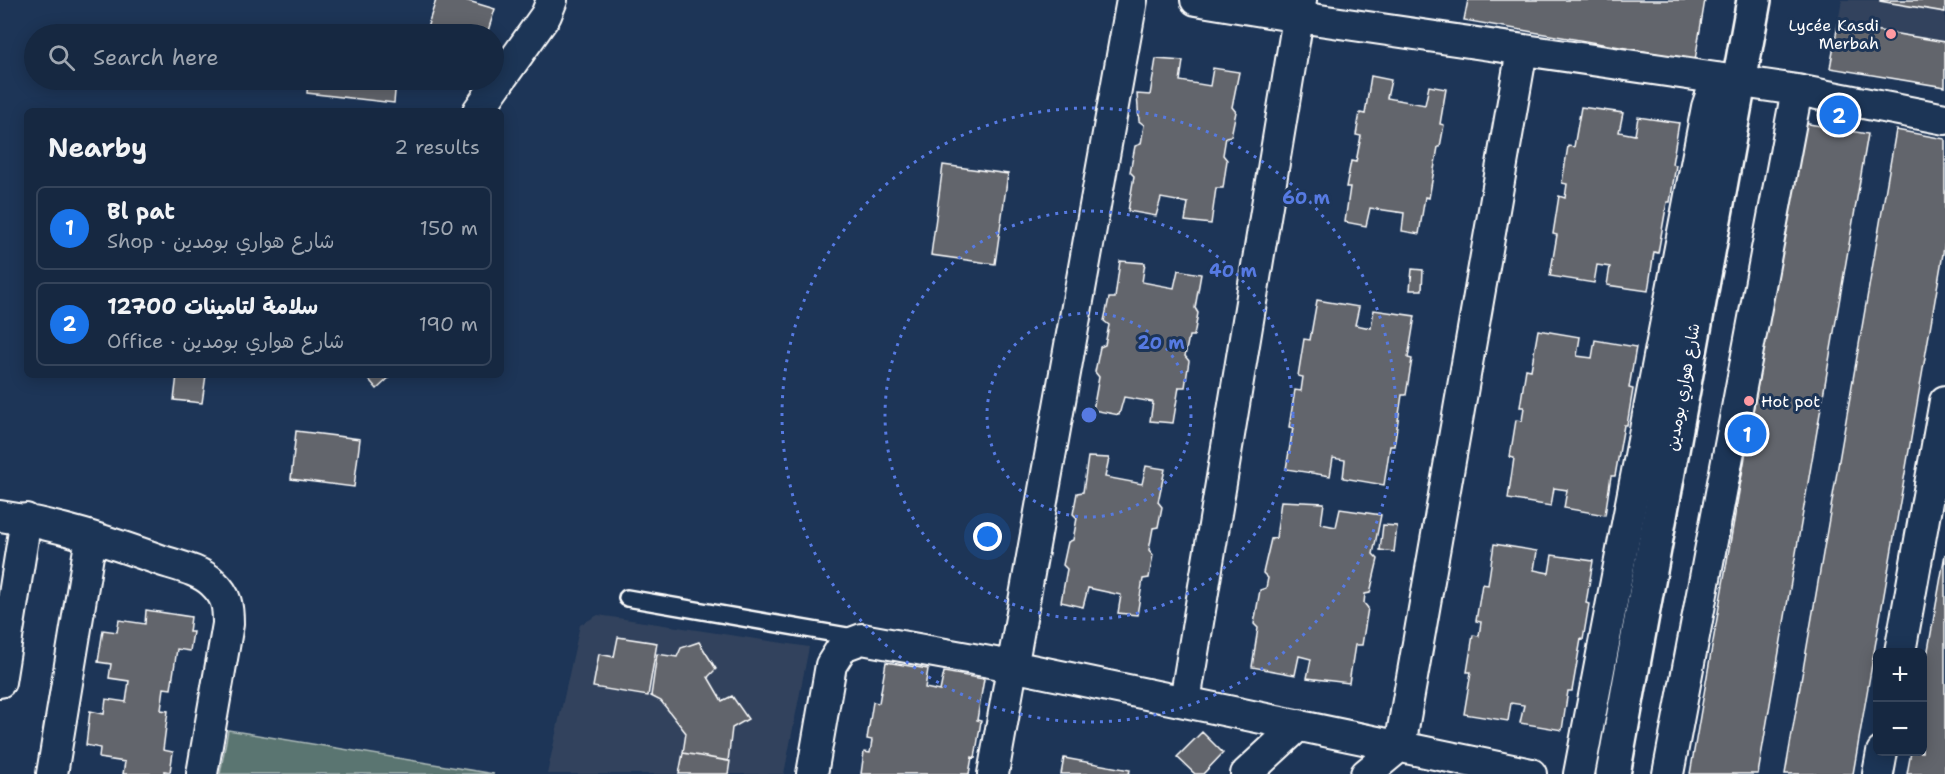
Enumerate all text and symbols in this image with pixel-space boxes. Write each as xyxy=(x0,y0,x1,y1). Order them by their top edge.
place label: Lycée Kasdi Merbah xyxy=(1788,15,1879,54)
search box xyxy=(24,24,504,90)
marker: Lycée Kasdi Merbah xyxy=(1884,27,1898,41)
icon: search xyxy=(45,41,78,74)
text: Search here xyxy=(93,43,219,72)
pin: 2 xyxy=(1820,92,1858,138)
text: Nearby xyxy=(48,130,147,165)
text: 2 results xyxy=(394,134,480,160)
text: 60 m xyxy=(1282,186,1330,210)
text: Bl pat xyxy=(107,197,175,226)
text: 1 xyxy=(65,215,74,241)
text: 150 m xyxy=(420,215,478,241)
text: Shop · شارع هواري بومدين xyxy=(107,228,335,254)
text: 40 m xyxy=(1209,259,1257,283)
text: سلامة لتامينات 12700 xyxy=(107,292,318,321)
text: 2 xyxy=(63,311,77,337)
text: 190 m xyxy=(419,311,478,337)
street label: شارع هواري بومدين xyxy=(1661,321,1706,453)
text: Office · شارع هواري بومدين xyxy=(107,328,344,354)
text: 20 m xyxy=(1137,331,1185,355)
place label: Hot pot xyxy=(1761,391,1820,412)
marker: Hot pot xyxy=(1742,394,1756,408)
centre of rings xyxy=(1079,405,1099,425)
pin: 1 xyxy=(1728,412,1766,456)
your location xyxy=(973,522,1002,551)
map controls xyxy=(1873,648,1927,756)
button: + xyxy=(1873,648,1927,702)
button: − xyxy=(1873,702,1927,756)

